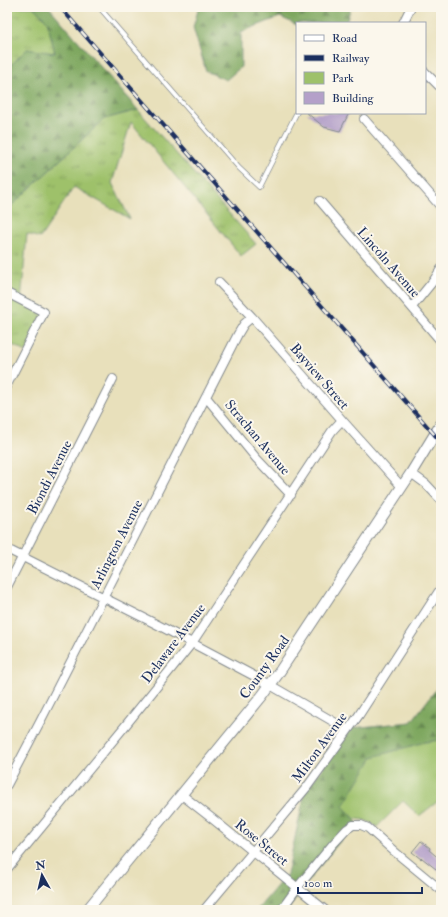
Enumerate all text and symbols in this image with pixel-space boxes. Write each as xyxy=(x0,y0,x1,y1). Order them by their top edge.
legend xyxy=(296,22,426,114)
text: Road xyxy=(332,31,357,46)
text: Railway xyxy=(332,51,370,66)
text: Park xyxy=(332,71,354,86)
text: Building xyxy=(332,91,375,106)
street label: Lincoln Avenue xyxy=(353,224,424,301)
street label: Bayview Street xyxy=(286,340,353,414)
street label: Strachan Avenue xyxy=(221,396,294,478)
street label: Biondi Avenue xyxy=(24,437,75,517)
street label: Arlington Avenue xyxy=(86,497,146,592)
street label: Delaware Avenue xyxy=(138,600,209,686)
street label: County Road xyxy=(236,632,294,703)
street label: Milton Avenue xyxy=(288,709,351,786)
street label: Rose Street xyxy=(231,816,292,869)
north arrow xyxy=(22,855,62,895)
text: N xyxy=(34,858,48,873)
scale bar xyxy=(298,869,422,895)
text: 100 m xyxy=(304,876,333,891)

